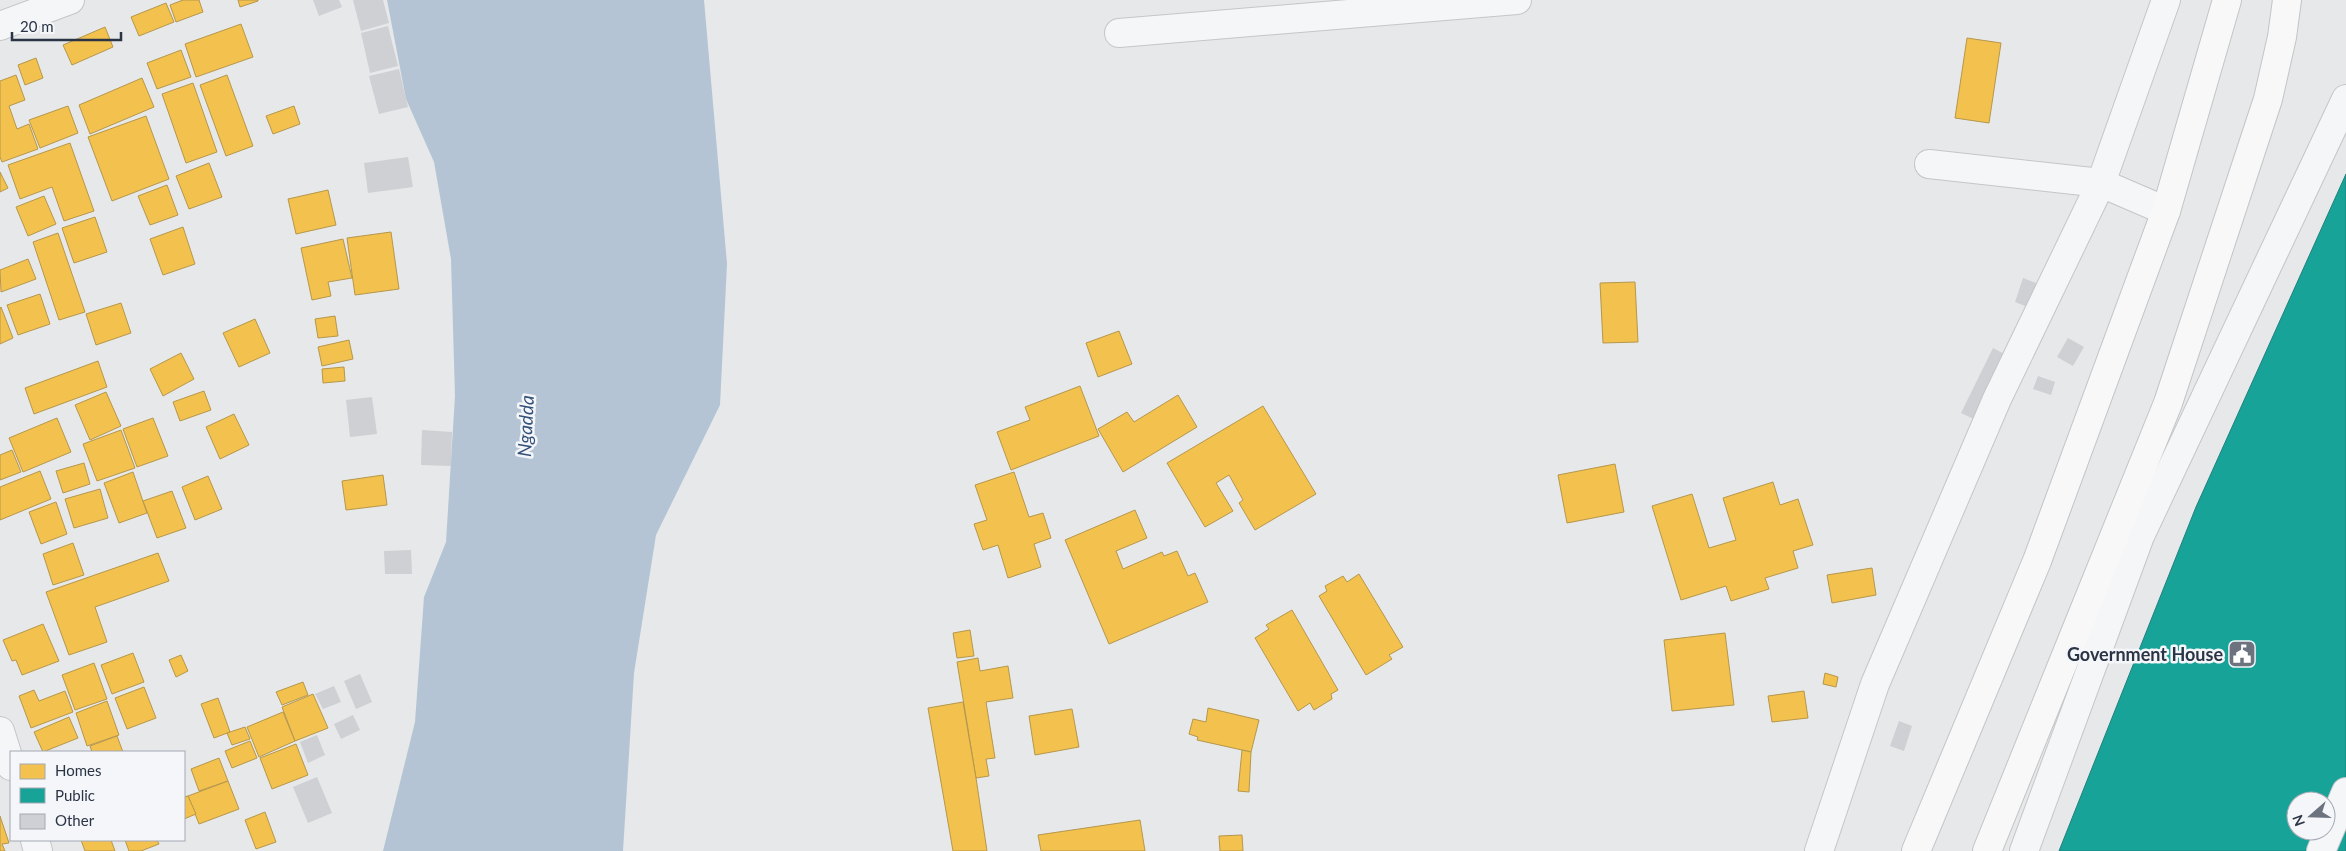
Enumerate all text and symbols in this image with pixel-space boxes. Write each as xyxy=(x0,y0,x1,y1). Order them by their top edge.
scale bar xyxy=(12,10,121,42)
text: 20 m xyxy=(20,17,54,35)
water label: Ngadda xyxy=(512,395,538,457)
public building icon: Government House xyxy=(2227,639,2257,669)
place label: Government House xyxy=(2067,643,2223,665)
legend xyxy=(10,751,185,841)
text: Homes xyxy=(55,761,101,779)
text: Public xyxy=(55,786,95,804)
north arrow xyxy=(2286,791,2336,841)
text: Other xyxy=(55,811,95,829)
text: N xyxy=(2288,813,2308,829)

